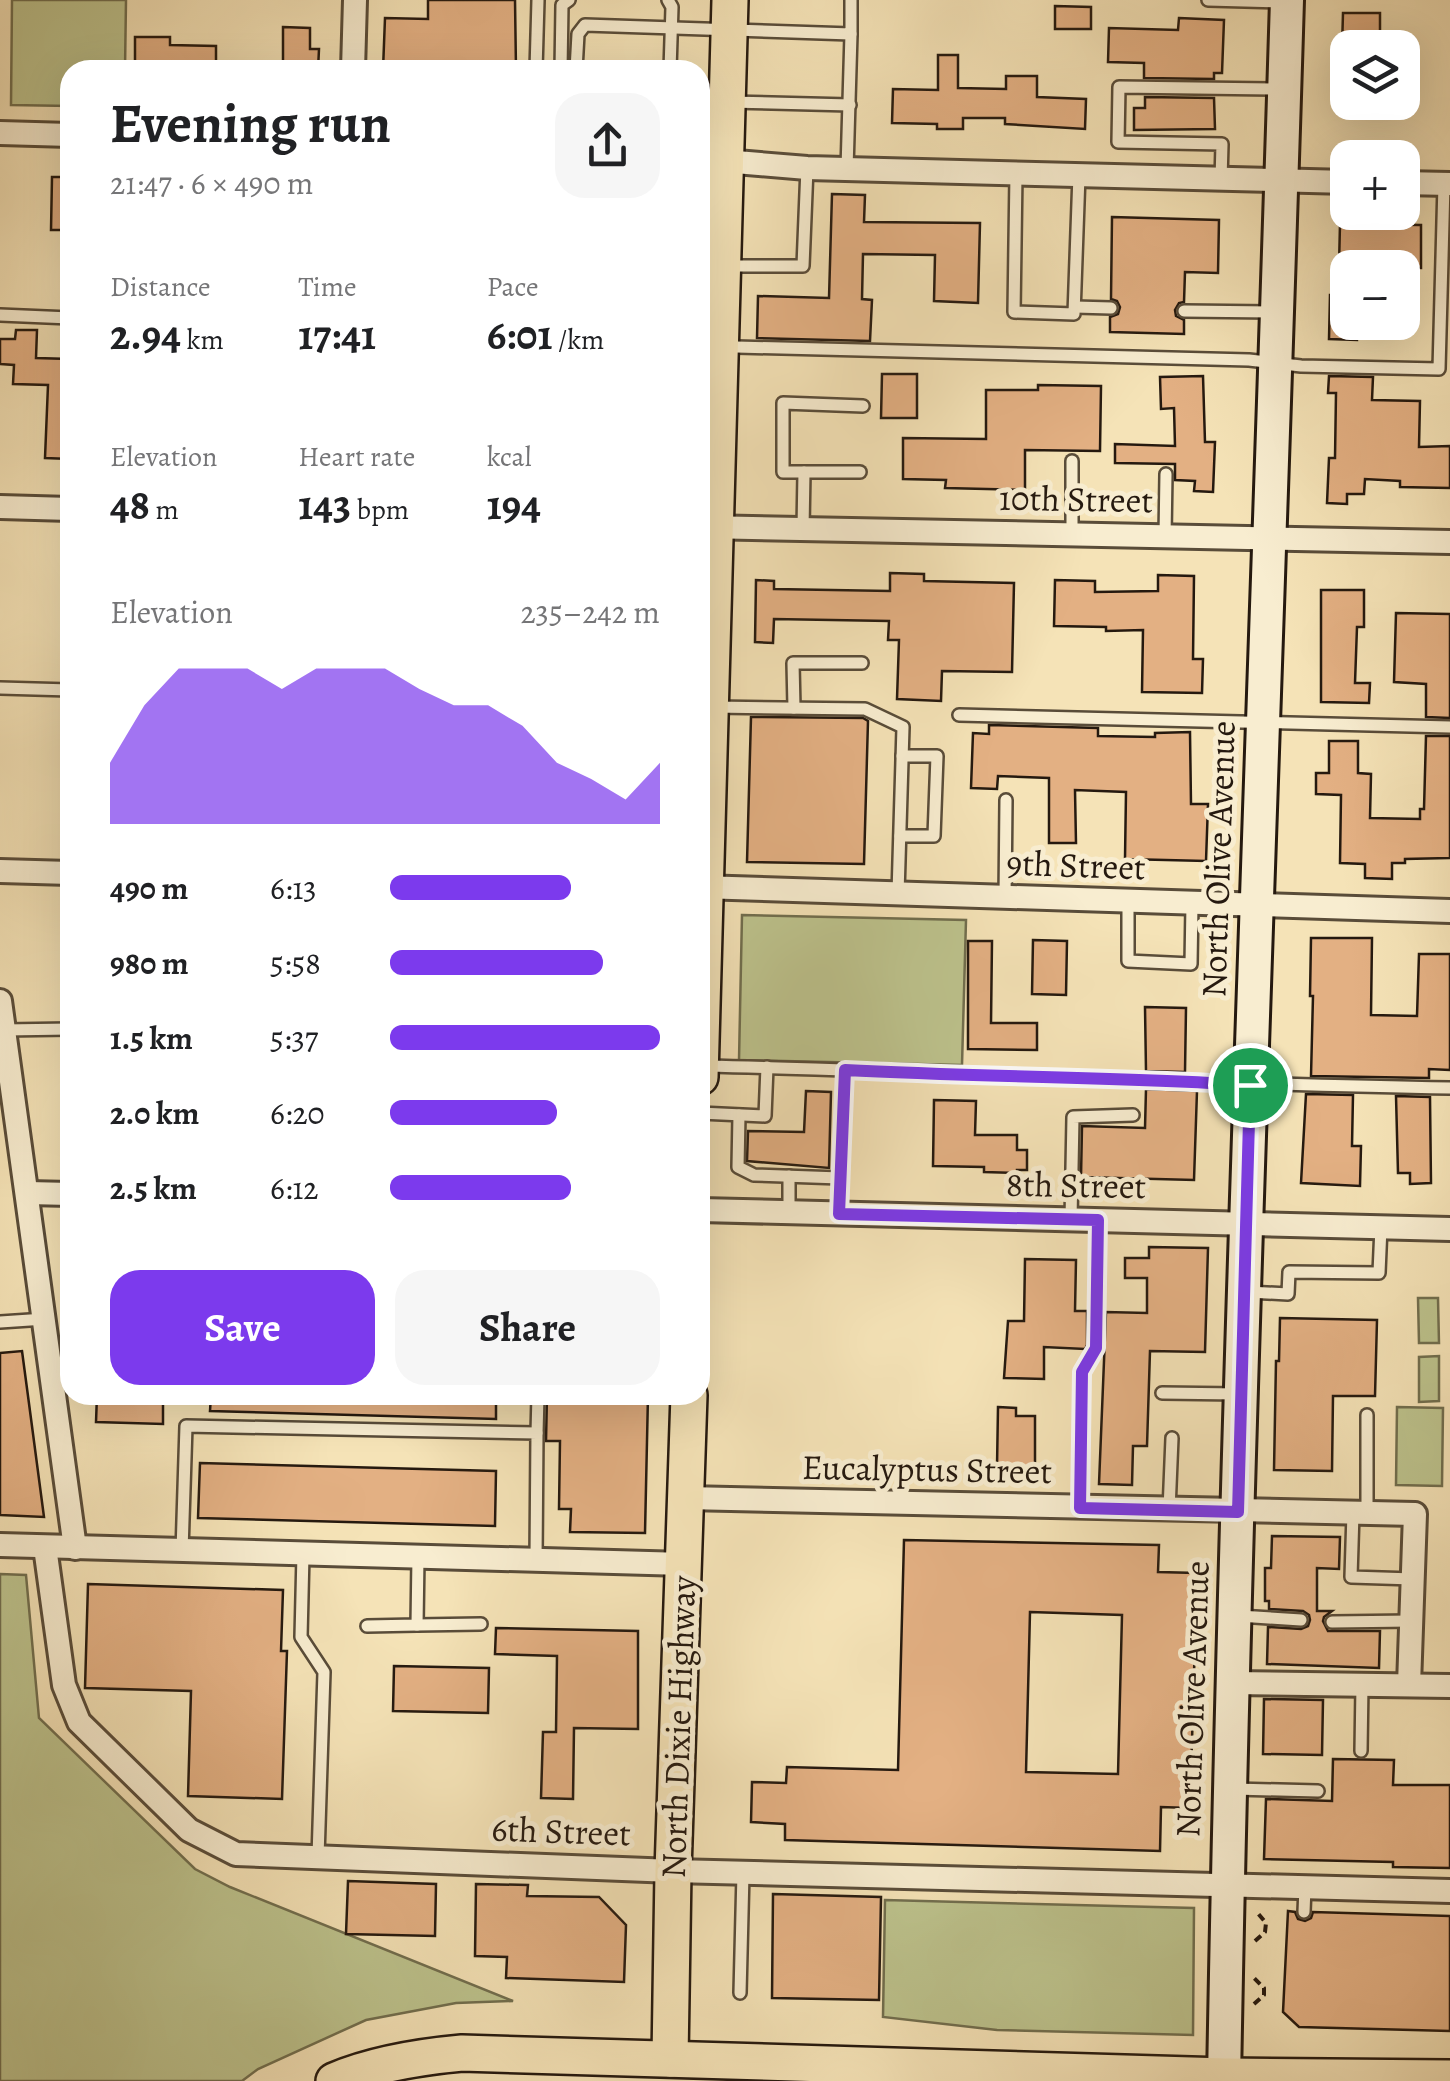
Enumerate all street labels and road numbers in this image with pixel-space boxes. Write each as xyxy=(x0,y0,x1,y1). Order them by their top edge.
street label: 10th Street xyxy=(999,474,1153,524)
street label: North Olive Avenue xyxy=(1189,720,1247,998)
street label: 9th Street xyxy=(1006,839,1146,891)
street label: 8th Street xyxy=(1005,1160,1147,1210)
street label: Eucalyptus Street xyxy=(802,1443,1052,1495)
street label: North Olive Avenue xyxy=(1163,1560,1221,1838)
street label: North Dixie Highway xyxy=(649,1574,707,1879)
street label: 6th Street xyxy=(491,1805,631,1857)

